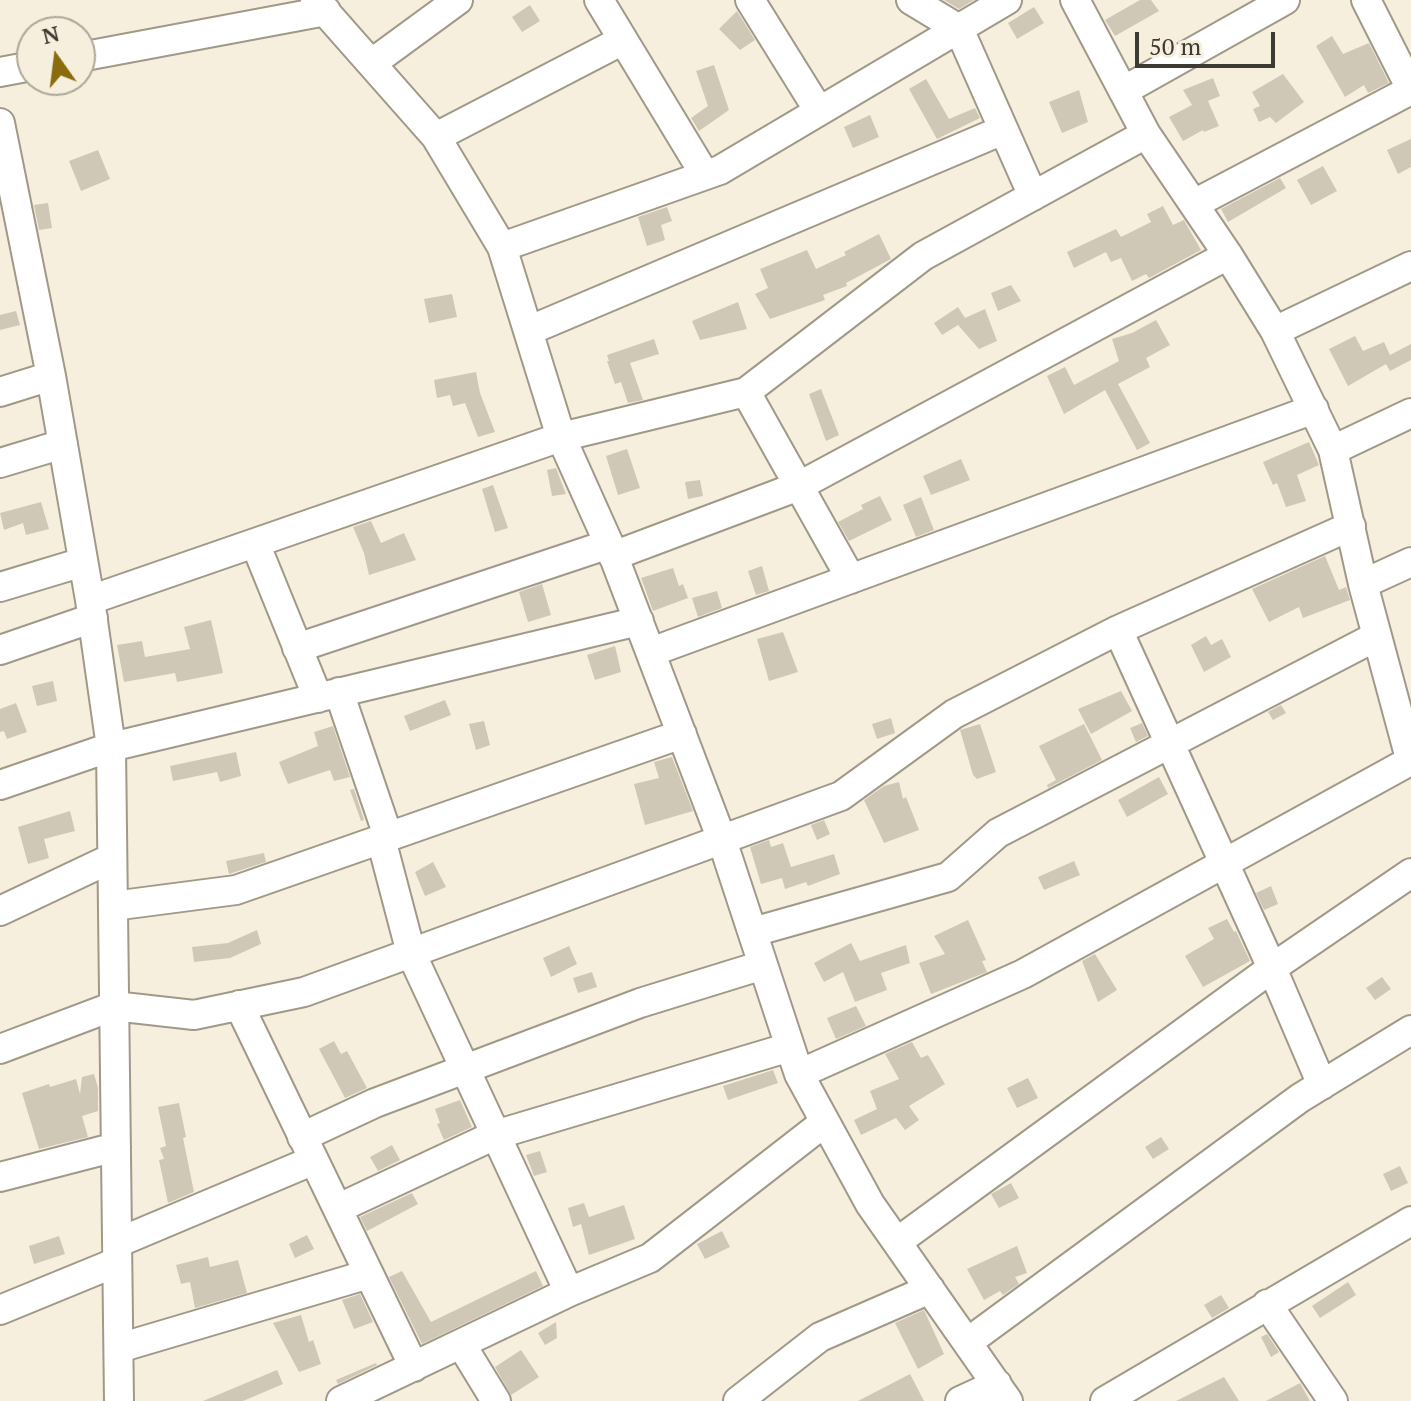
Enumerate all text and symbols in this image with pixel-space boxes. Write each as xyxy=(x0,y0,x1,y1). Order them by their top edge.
north arrow xyxy=(16,16,96,96)
scale bar xyxy=(1139,16,1279,66)
text: N xyxy=(39,18,62,50)
text: 50 m xyxy=(1149,30,1201,62)

